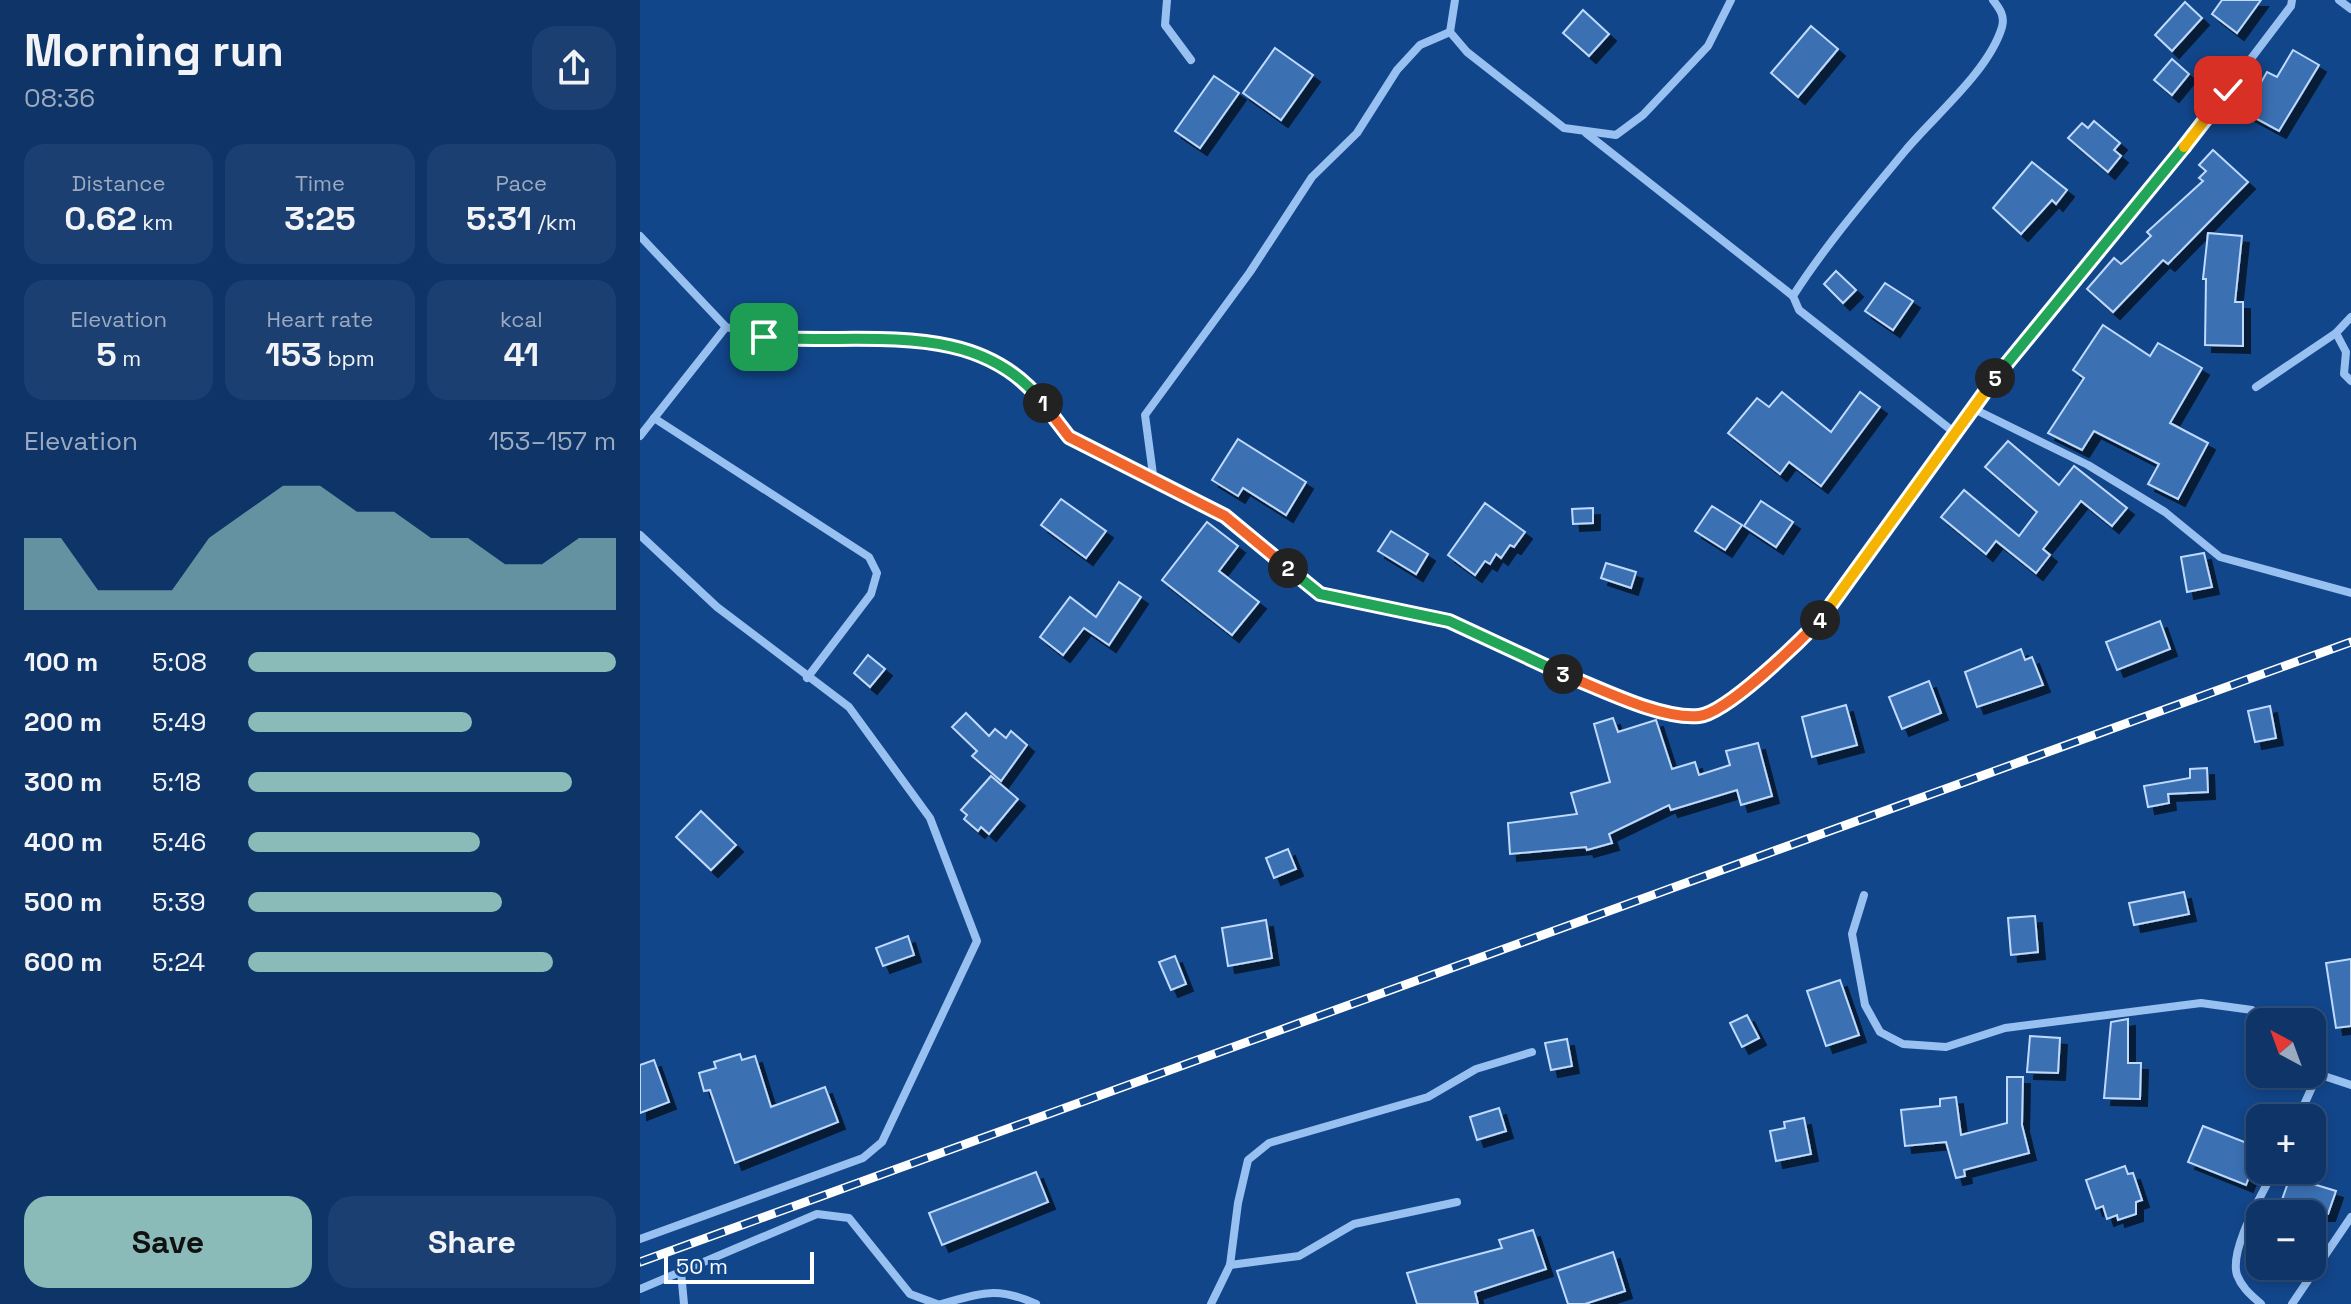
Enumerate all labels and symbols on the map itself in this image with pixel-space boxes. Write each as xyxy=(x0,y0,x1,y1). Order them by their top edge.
pin xyxy=(2194,56,2262,124)
pin xyxy=(730,303,798,371)
pin: 5 xyxy=(1975,358,2015,398)
pin: 1 xyxy=(1023,383,1063,423)
pin: 2 xyxy=(1268,548,1308,588)
pin: 4 xyxy=(1800,600,1840,640)
pin: 3 xyxy=(1543,654,1583,694)
north arrow xyxy=(2246,1008,2326,1088)
scale bar xyxy=(664,1248,814,1284)

